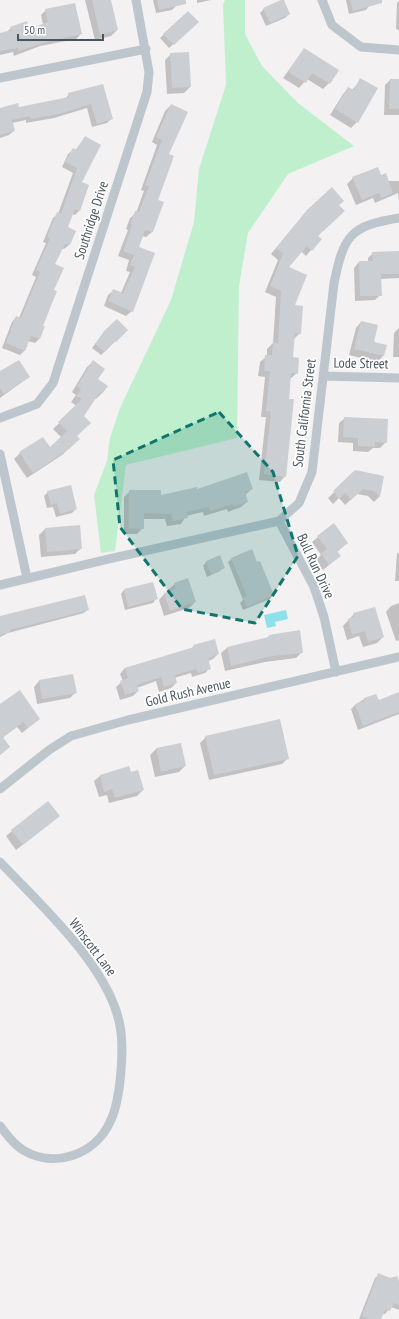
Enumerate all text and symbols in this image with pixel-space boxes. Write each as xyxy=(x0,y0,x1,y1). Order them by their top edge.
scale bar xyxy=(18,16,103,42)
text: 50 m xyxy=(24,22,45,37)
street label: Southridge Drive xyxy=(70,178,112,261)
street label: Lode Street xyxy=(333,354,389,372)
street label: South California Street xyxy=(288,358,320,468)
street label: Bull Run Drive xyxy=(293,531,339,601)
street label: Gold Rush Avenue xyxy=(144,673,233,711)
street label: Winscott Lane xyxy=(65,914,121,980)

